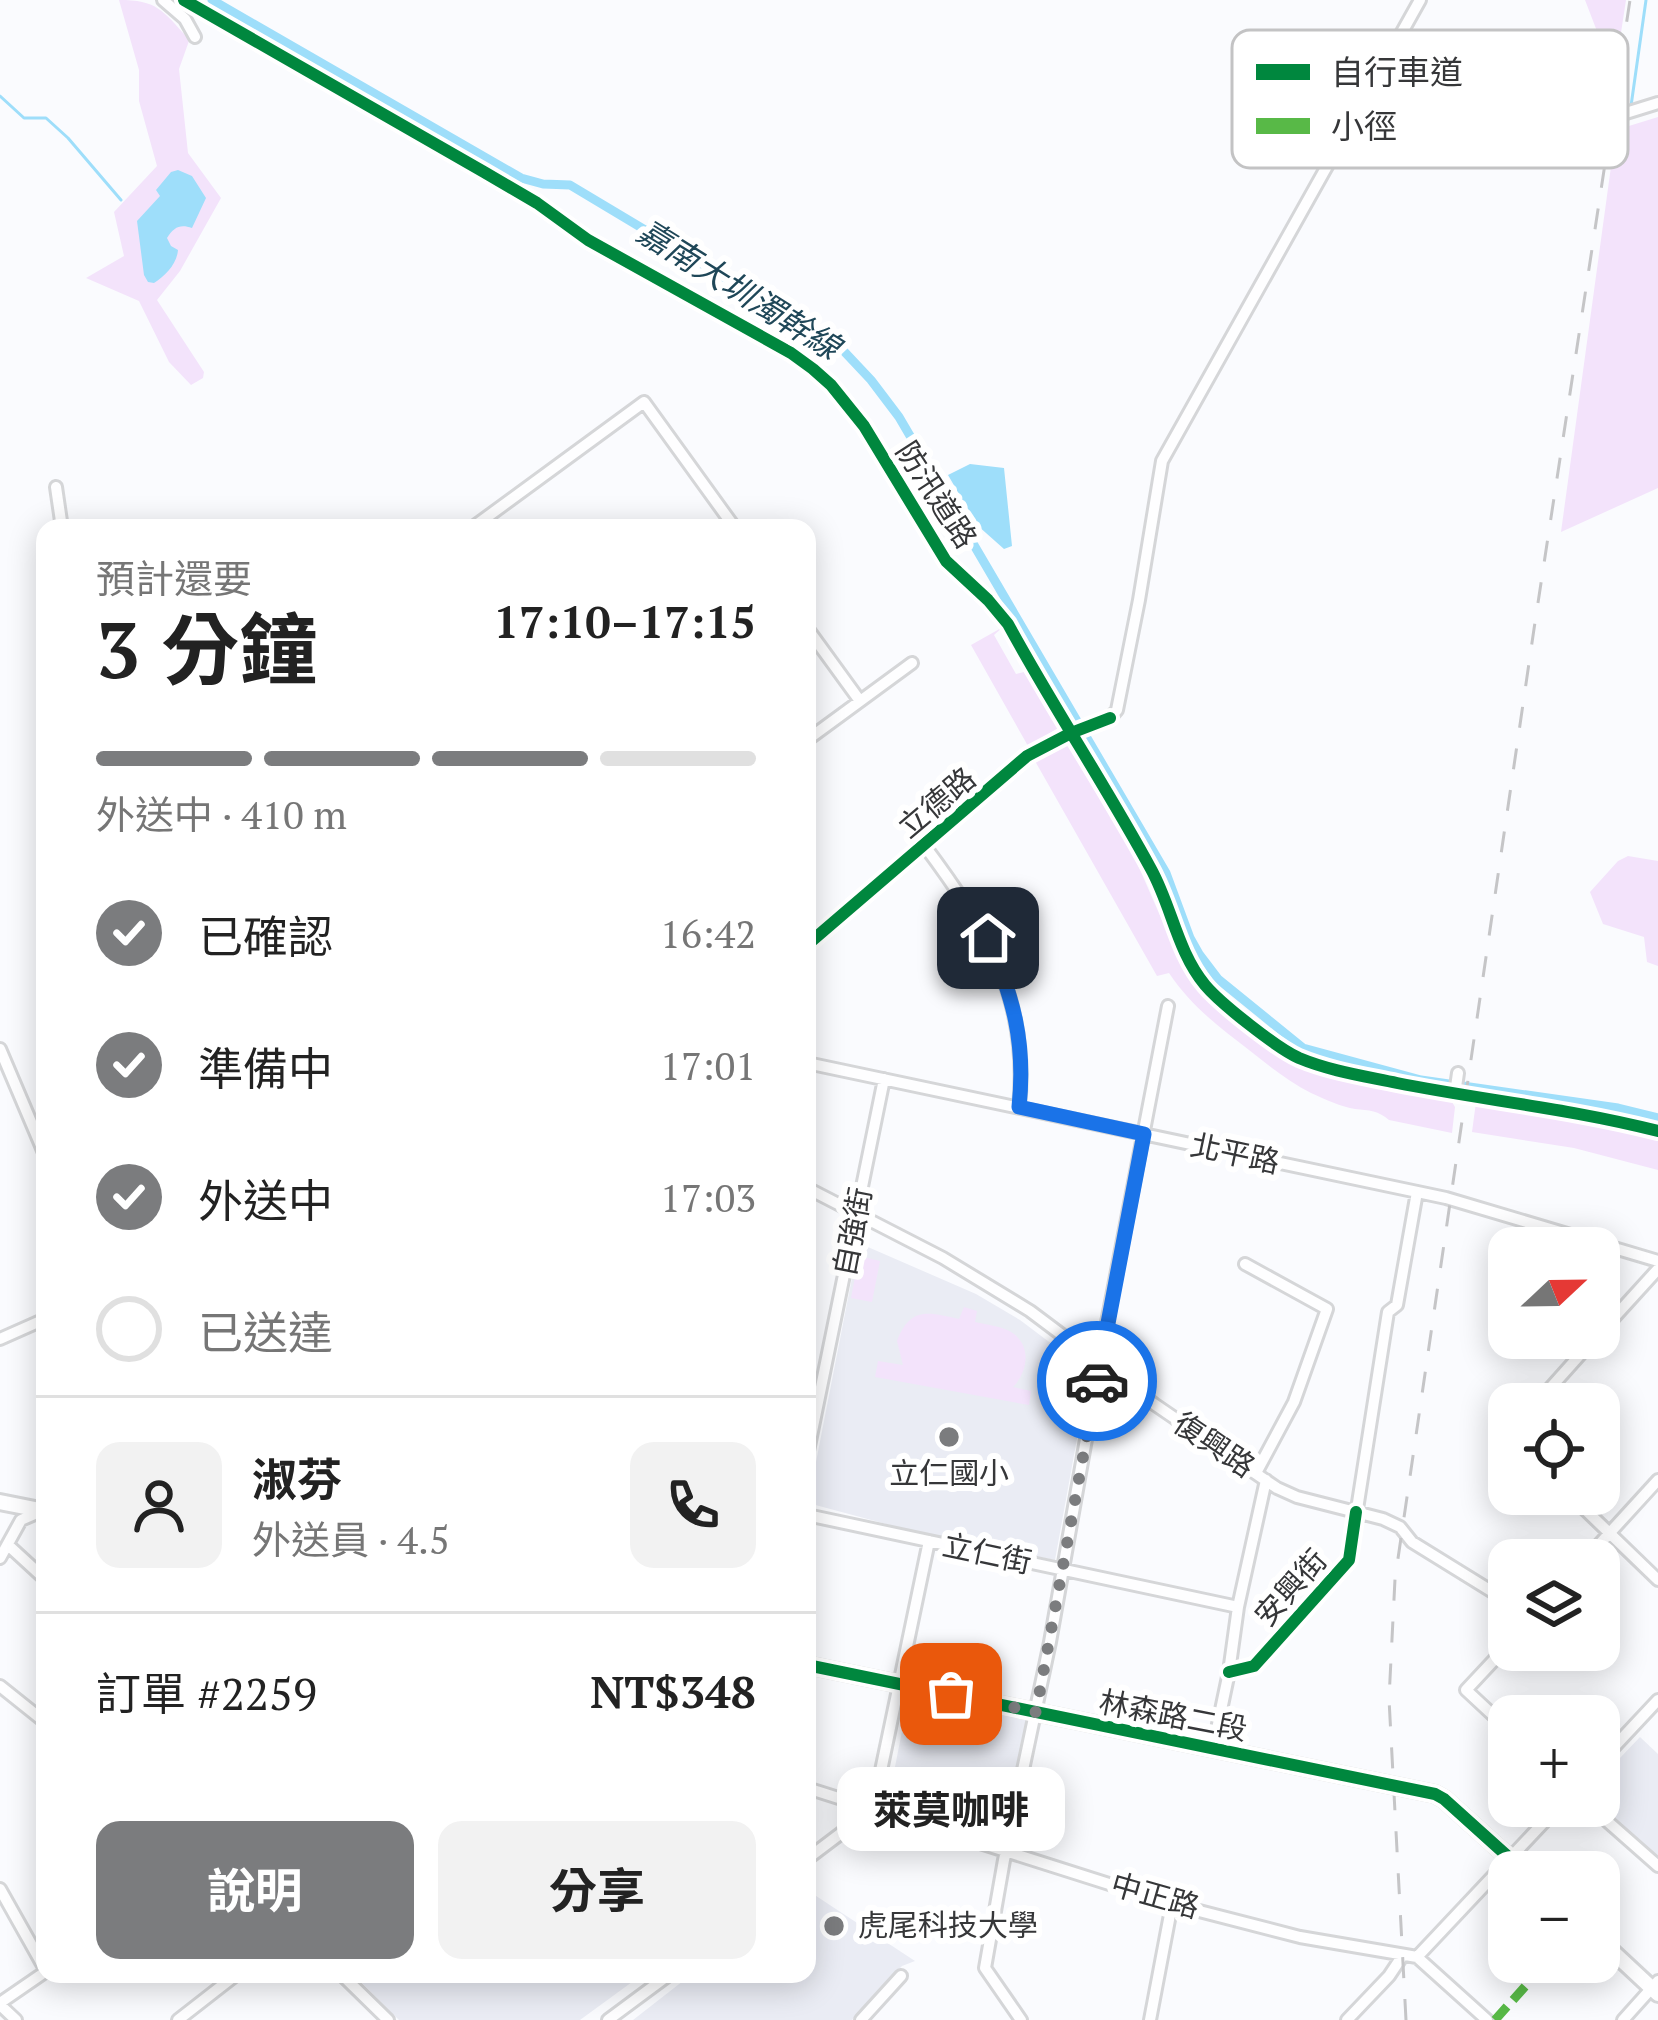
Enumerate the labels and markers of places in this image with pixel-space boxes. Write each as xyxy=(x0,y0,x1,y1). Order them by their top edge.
pin xyxy=(937,887,1039,989)
marker: 立仁國小 xyxy=(936,1424,962,1450)
place label: 立仁國小 xyxy=(889,1453,1009,1493)
pin xyxy=(900,1643,1002,1745)
callout: 萊莫咖啡 xyxy=(837,1766,1065,1850)
place label: 虎尾科技大學 xyxy=(858,1905,1038,1945)
marker: 虎尾科技大學 xyxy=(821,1913,847,1939)

